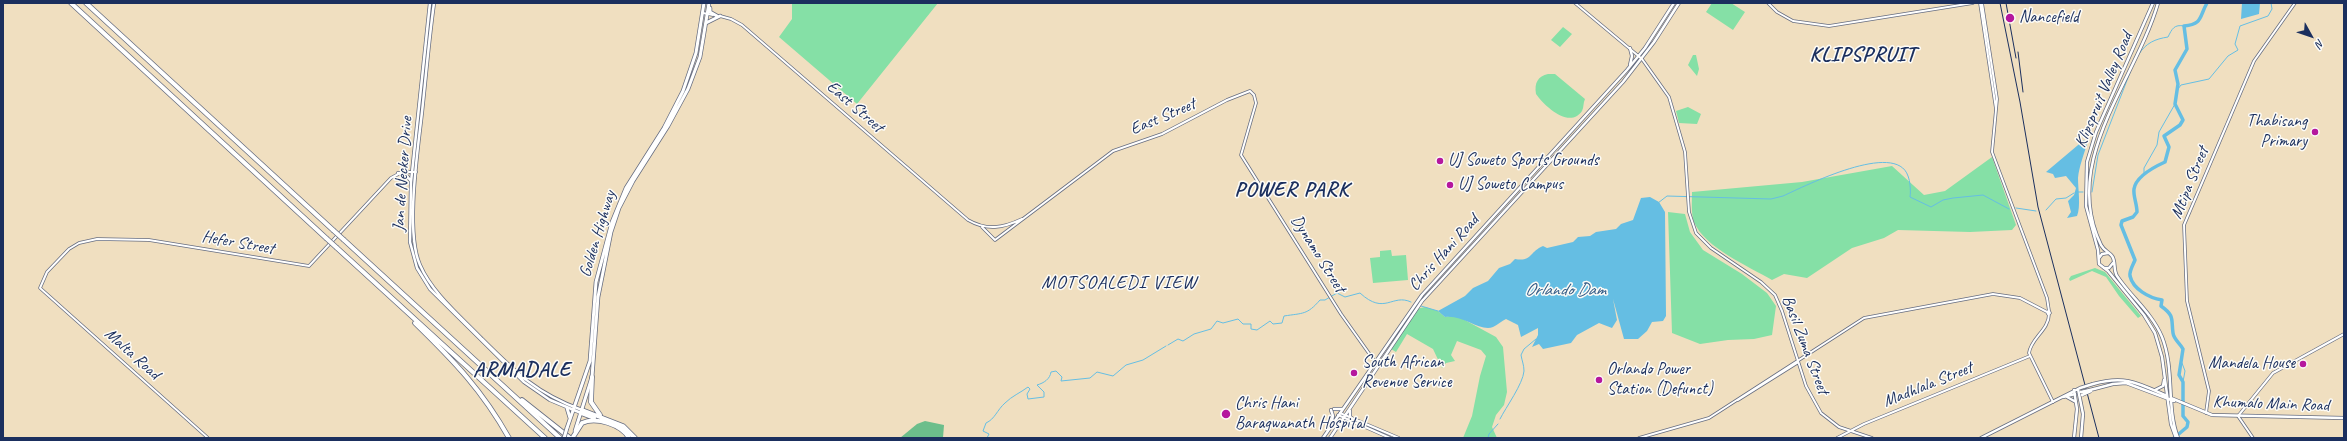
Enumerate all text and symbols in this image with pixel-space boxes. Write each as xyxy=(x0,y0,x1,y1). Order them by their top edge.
place label: Nancefield xyxy=(2019,8,2079,28)
marker: Nancefield xyxy=(2004,12,2016,24)
north arrow xyxy=(2291,16,2331,56)
street label: Klipspruit Valley Road xyxy=(2071,29,2137,151)
text: N xyxy=(2313,37,2328,51)
district label: KLIPSPRUIT xyxy=(1810,42,1916,68)
street label: East Street xyxy=(822,77,888,137)
street label: East Street xyxy=(1127,94,1199,140)
place label: Thabisang Primary xyxy=(2247,112,2307,152)
street label: Jan de Necker Drive xyxy=(389,116,417,232)
marker: Thabisang Primary xyxy=(2310,127,2320,137)
street label: Mtipa Street xyxy=(2166,144,2214,222)
place label: UJ Soweto Sports Grounds xyxy=(1448,151,1599,171)
marker: UJ Soweto Sports Grounds xyxy=(1435,156,1445,166)
place label: UJ Soweto Campus xyxy=(1458,175,1563,195)
district label: POWER PARK xyxy=(1236,177,1348,203)
marker: UJ Soweto Campus xyxy=(1445,180,1455,190)
street label: Golden Highway xyxy=(575,188,621,280)
street label: Dynamo Street xyxy=(1286,211,1350,297)
street label: Chris Hani Road xyxy=(1404,211,1484,295)
street label: Hefer Street xyxy=(200,227,276,259)
district label: MOTSOALEDI VIEW xyxy=(1041,272,1197,294)
water label: Orlando Dam xyxy=(1525,279,1605,301)
street label: Basil Zuma Street xyxy=(1777,293,1833,397)
street label: Malta Road xyxy=(100,324,164,384)
place label: South African Revenue Service xyxy=(1362,353,1451,393)
place label: Mandela House xyxy=(2208,354,2295,374)
district label: ARMADALE xyxy=(473,357,571,383)
street label: Madhlala Street xyxy=(1880,358,1976,412)
marker: Mandela House xyxy=(2298,359,2308,369)
place label: Orlando Power Station (Defunct) xyxy=(1607,360,1713,400)
marker: South African Revenue Service xyxy=(1349,368,1359,378)
marker: Orlando Power Station (Defunct) xyxy=(1594,375,1604,385)
street label: Khumalo Main Road xyxy=(2213,392,2329,416)
place label: Chris Hani Baragwanath Hospital xyxy=(1235,394,1365,434)
marker: Chris Hani Baragwanath Hospital xyxy=(1220,408,1232,420)

